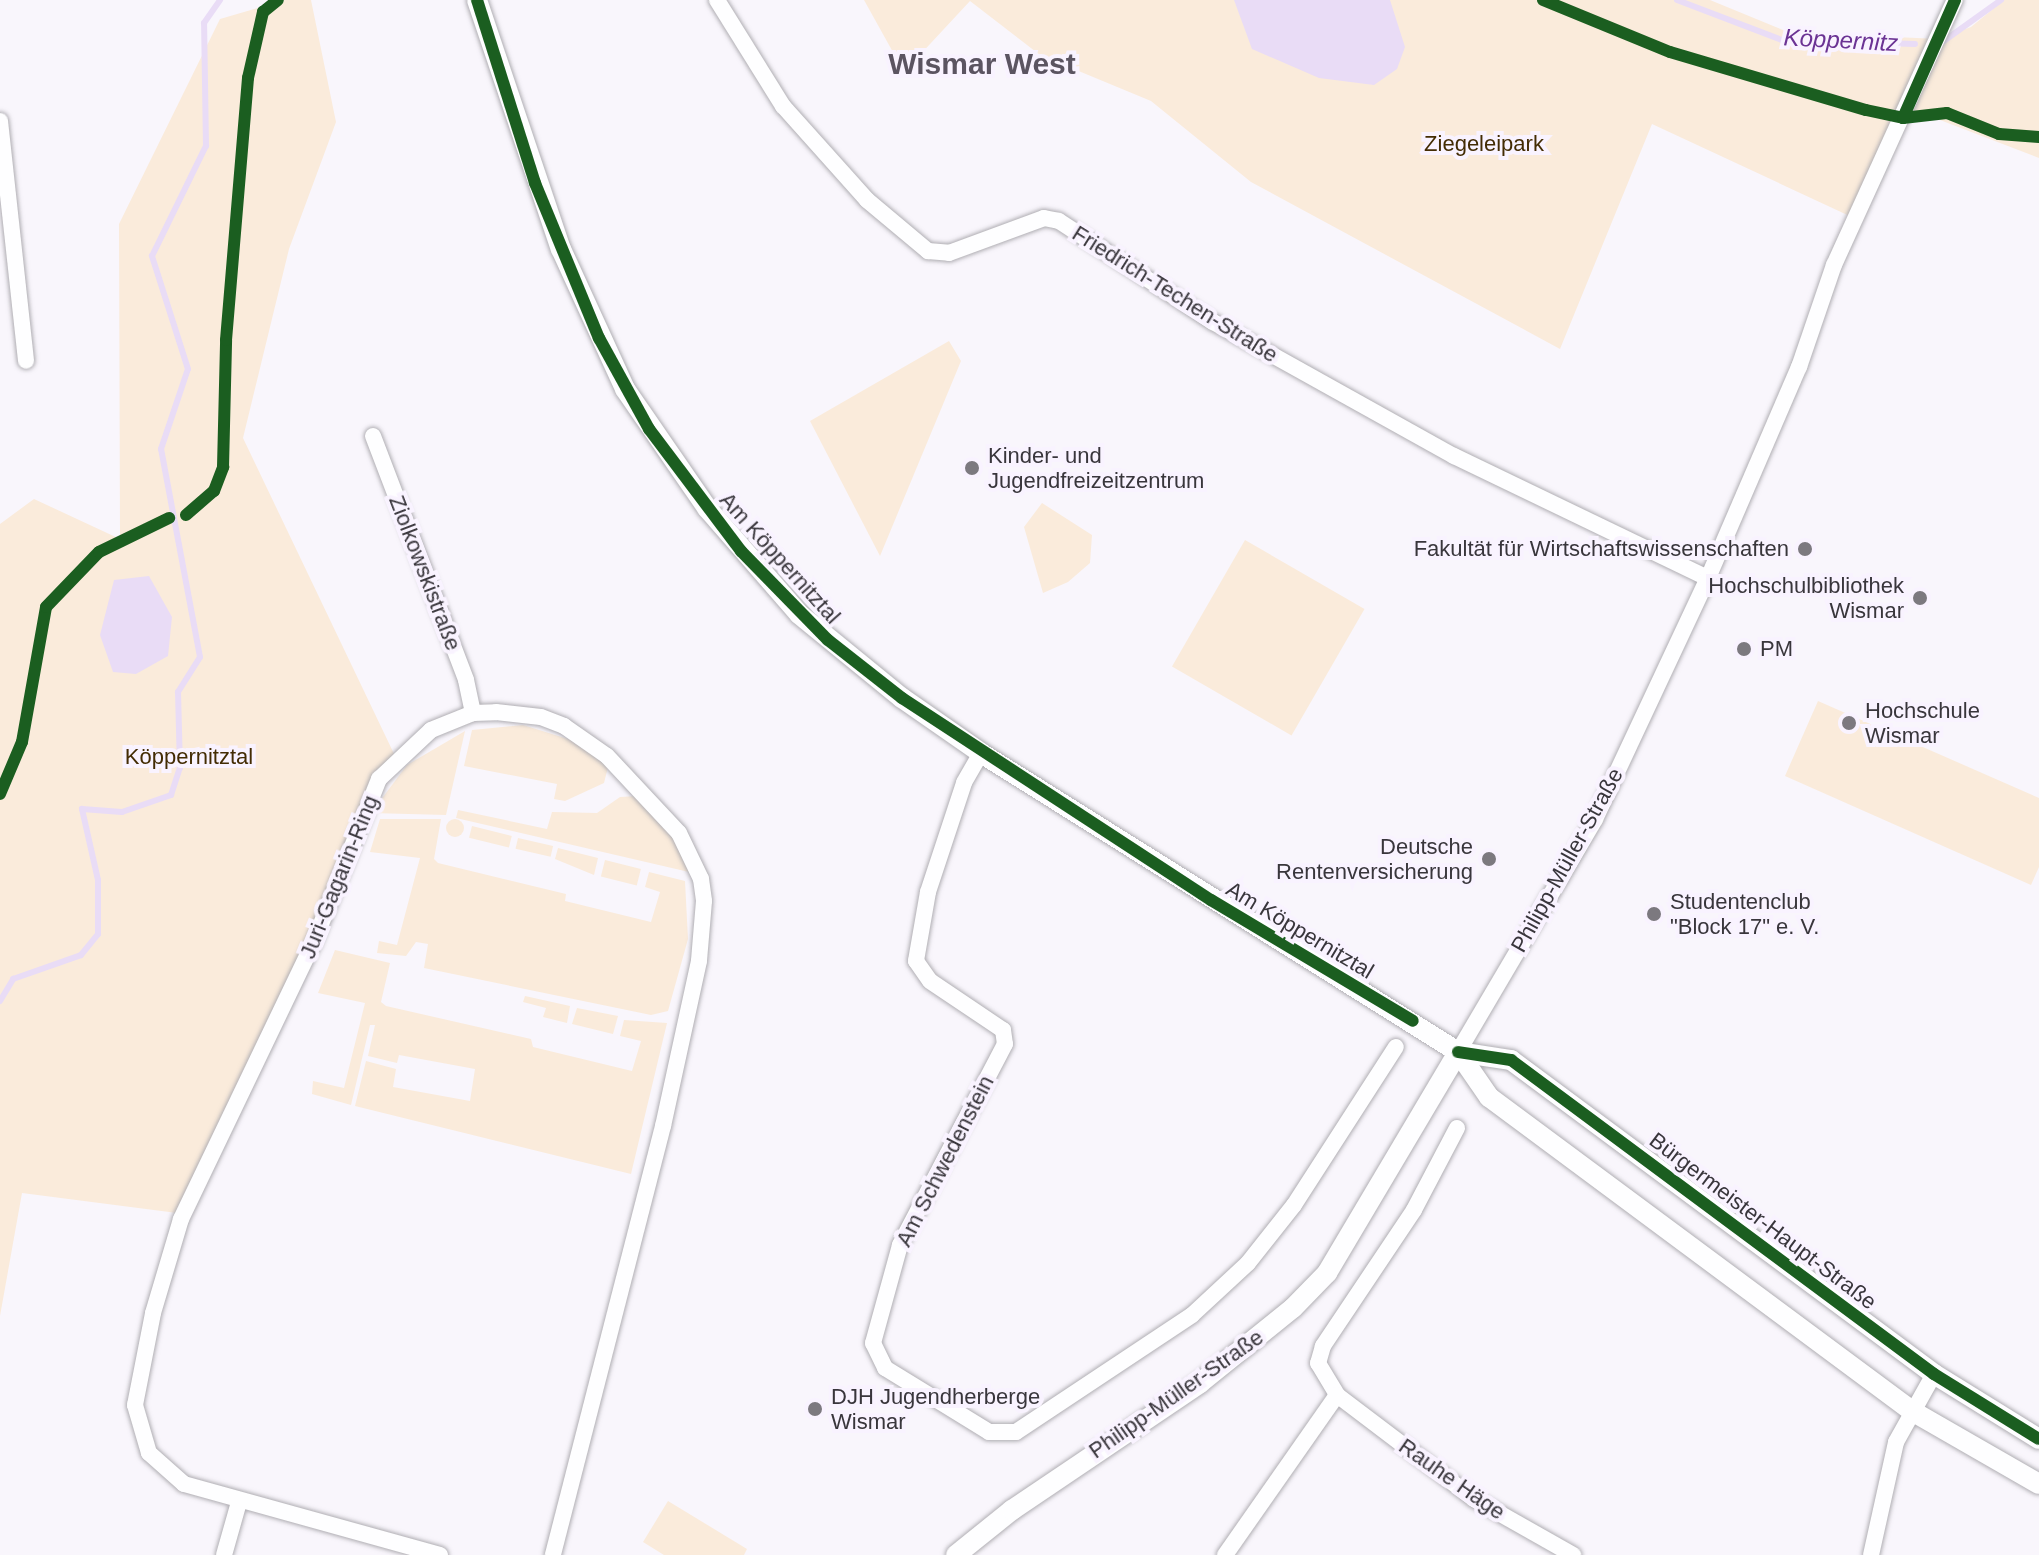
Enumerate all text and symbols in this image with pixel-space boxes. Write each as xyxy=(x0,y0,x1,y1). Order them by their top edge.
water label: Köppernitz xyxy=(1783,23,1899,57)
district label: Wismar West xyxy=(888,46,1076,82)
park label: Ziegeleipark xyxy=(1424,131,1544,157)
street label: Friedrich-Techen-Straße xyxy=(1067,220,1283,368)
place label: Kinder- und Jugendfreizeitzentrum xyxy=(988,442,1204,494)
marker: Kinder- und Jugendfreizeitzentrum xyxy=(963,459,981,477)
street label: Am Köppernitztal xyxy=(714,487,846,629)
street label: Ziolkowskistraße xyxy=(383,492,467,654)
place label: Fakultät für Wirtschaftswissenschaften xyxy=(1414,536,1789,562)
marker: Fakultät für Wirtschaftswissenschaften xyxy=(1796,540,1814,558)
place label: Hochschulbibliothek Wismar xyxy=(1708,572,1904,624)
marker: Hochschulbibliothek Wismar xyxy=(1911,589,1929,607)
place label: PM xyxy=(1760,636,1793,662)
marker: PM xyxy=(1735,640,1753,658)
place label: Hochschule Wismar xyxy=(1865,697,1980,748)
marker: Hochschule Wismar xyxy=(1840,714,1858,732)
park label: Köppernitztal xyxy=(125,744,253,770)
street label: Philipp-Müller-Straße xyxy=(1505,763,1629,957)
street label: Juri-Gagarin-Ring xyxy=(294,792,384,962)
place label: Deutsche Rentenversicherung xyxy=(1276,833,1473,884)
marker: Deutsche Rentenversicherung xyxy=(1480,850,1498,868)
street label: Am Köppernitztal xyxy=(1221,876,1379,984)
place label: Studentenclub "Block 17" e. V. xyxy=(1670,888,1819,940)
marker: Studentenclub "Block 17" e. V. xyxy=(1645,905,1663,923)
street label: Am Schwedenstein xyxy=(890,1071,1000,1251)
street label: Bürgermeister-Haupt-Straße xyxy=(1644,1127,1882,1315)
street label: Philipp-Müller-Straße xyxy=(1084,1324,1268,1464)
place label: DJH Jugendherberge Wismar xyxy=(831,1383,1040,1434)
marker: DJH Jugendherberge Wismar xyxy=(806,1400,824,1418)
street label: Rauhe Häge xyxy=(1394,1433,1510,1525)

